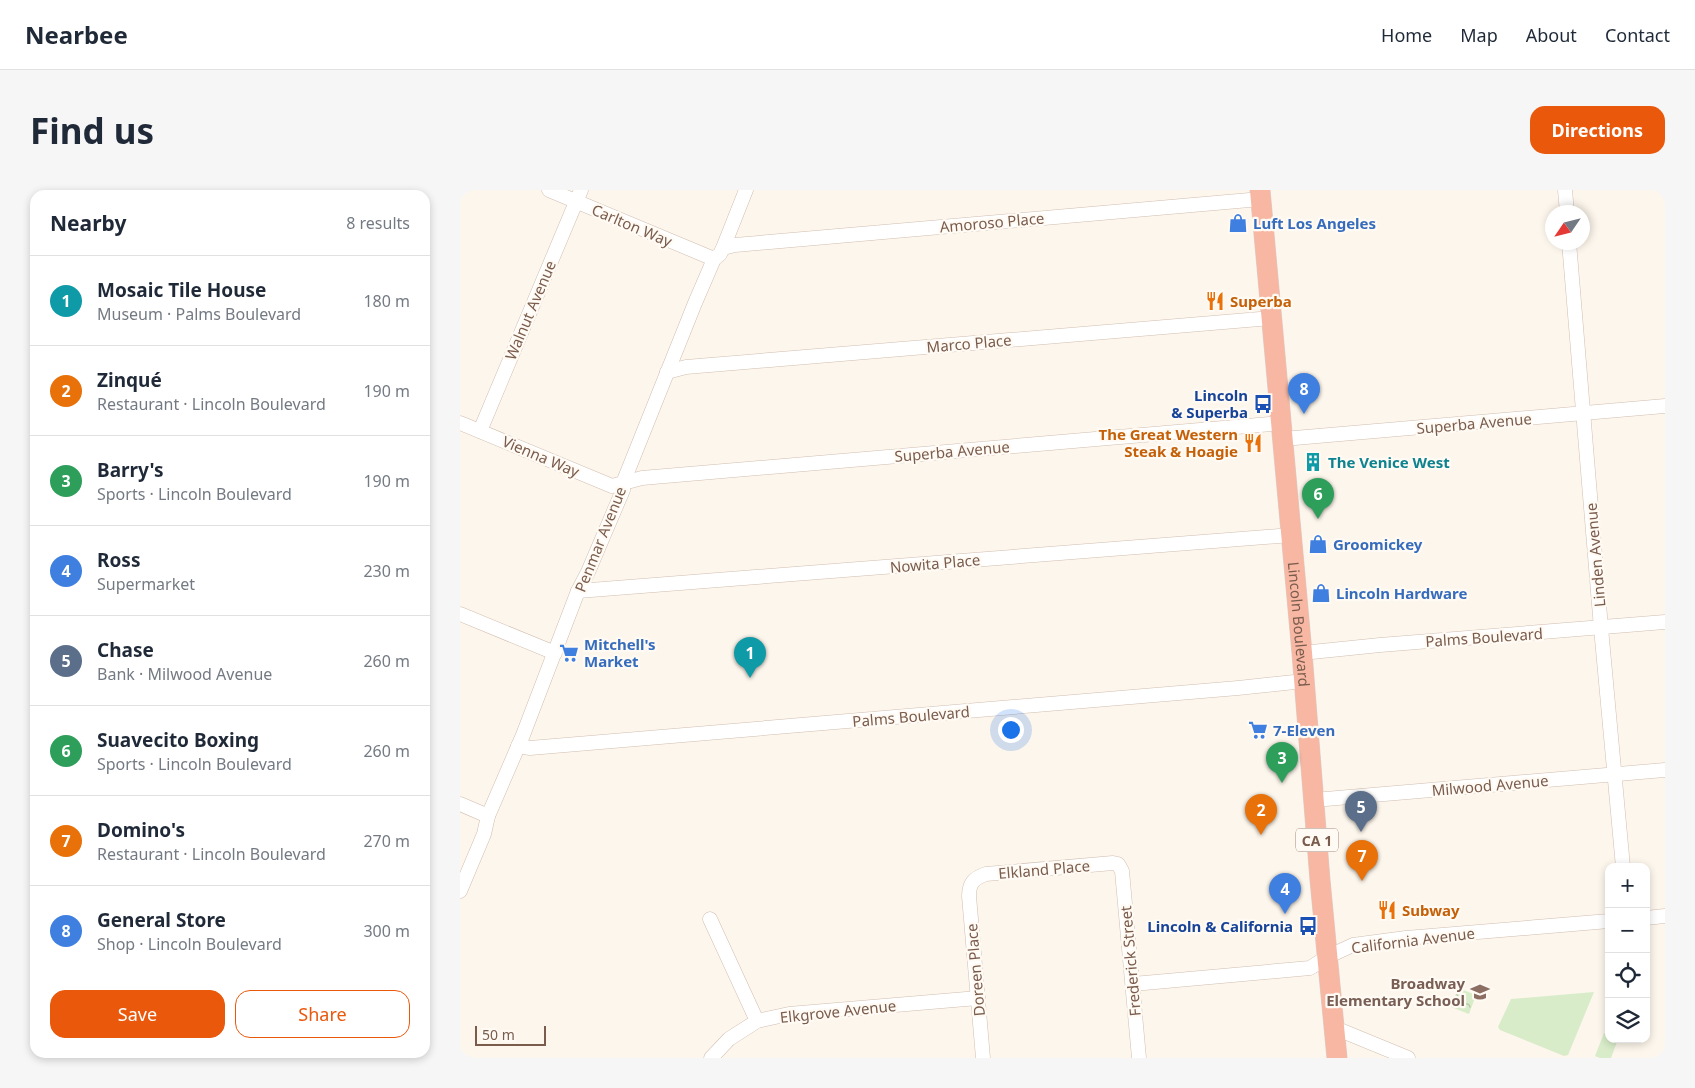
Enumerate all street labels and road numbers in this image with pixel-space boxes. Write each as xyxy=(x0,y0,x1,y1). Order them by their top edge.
street label: Carlton Way xyxy=(589,199,676,251)
street label: Amoroso Place xyxy=(939,207,1045,237)
street label: Walnut Avenue xyxy=(500,257,560,363)
street label: Marco Place xyxy=(926,329,1012,357)
street label: Superba Avenue xyxy=(1416,408,1532,438)
street label: Vienna Way xyxy=(499,431,583,481)
street label: Superba Avenue xyxy=(894,436,1010,466)
street label: Penmar Avenue xyxy=(570,483,630,595)
street label: Linden Avenue xyxy=(1580,502,1610,608)
street label: Nowita Place xyxy=(889,549,981,577)
street label: Lincoln Boulevard xyxy=(1284,561,1315,688)
street label: Palms Boulevard xyxy=(1425,623,1543,651)
street label: Palms Boulevard xyxy=(851,701,971,731)
street label: Milwood Avenue xyxy=(1431,770,1549,800)
road number: CA 1 xyxy=(1296,828,1338,852)
street label: Elkland Place xyxy=(997,855,1091,883)
street label: Frederick Street xyxy=(1115,904,1145,1017)
street label: Doreen Place xyxy=(961,923,989,1017)
street label: California Avenue xyxy=(1350,923,1476,957)
street label: Elkgrove Avenue xyxy=(779,995,897,1027)

